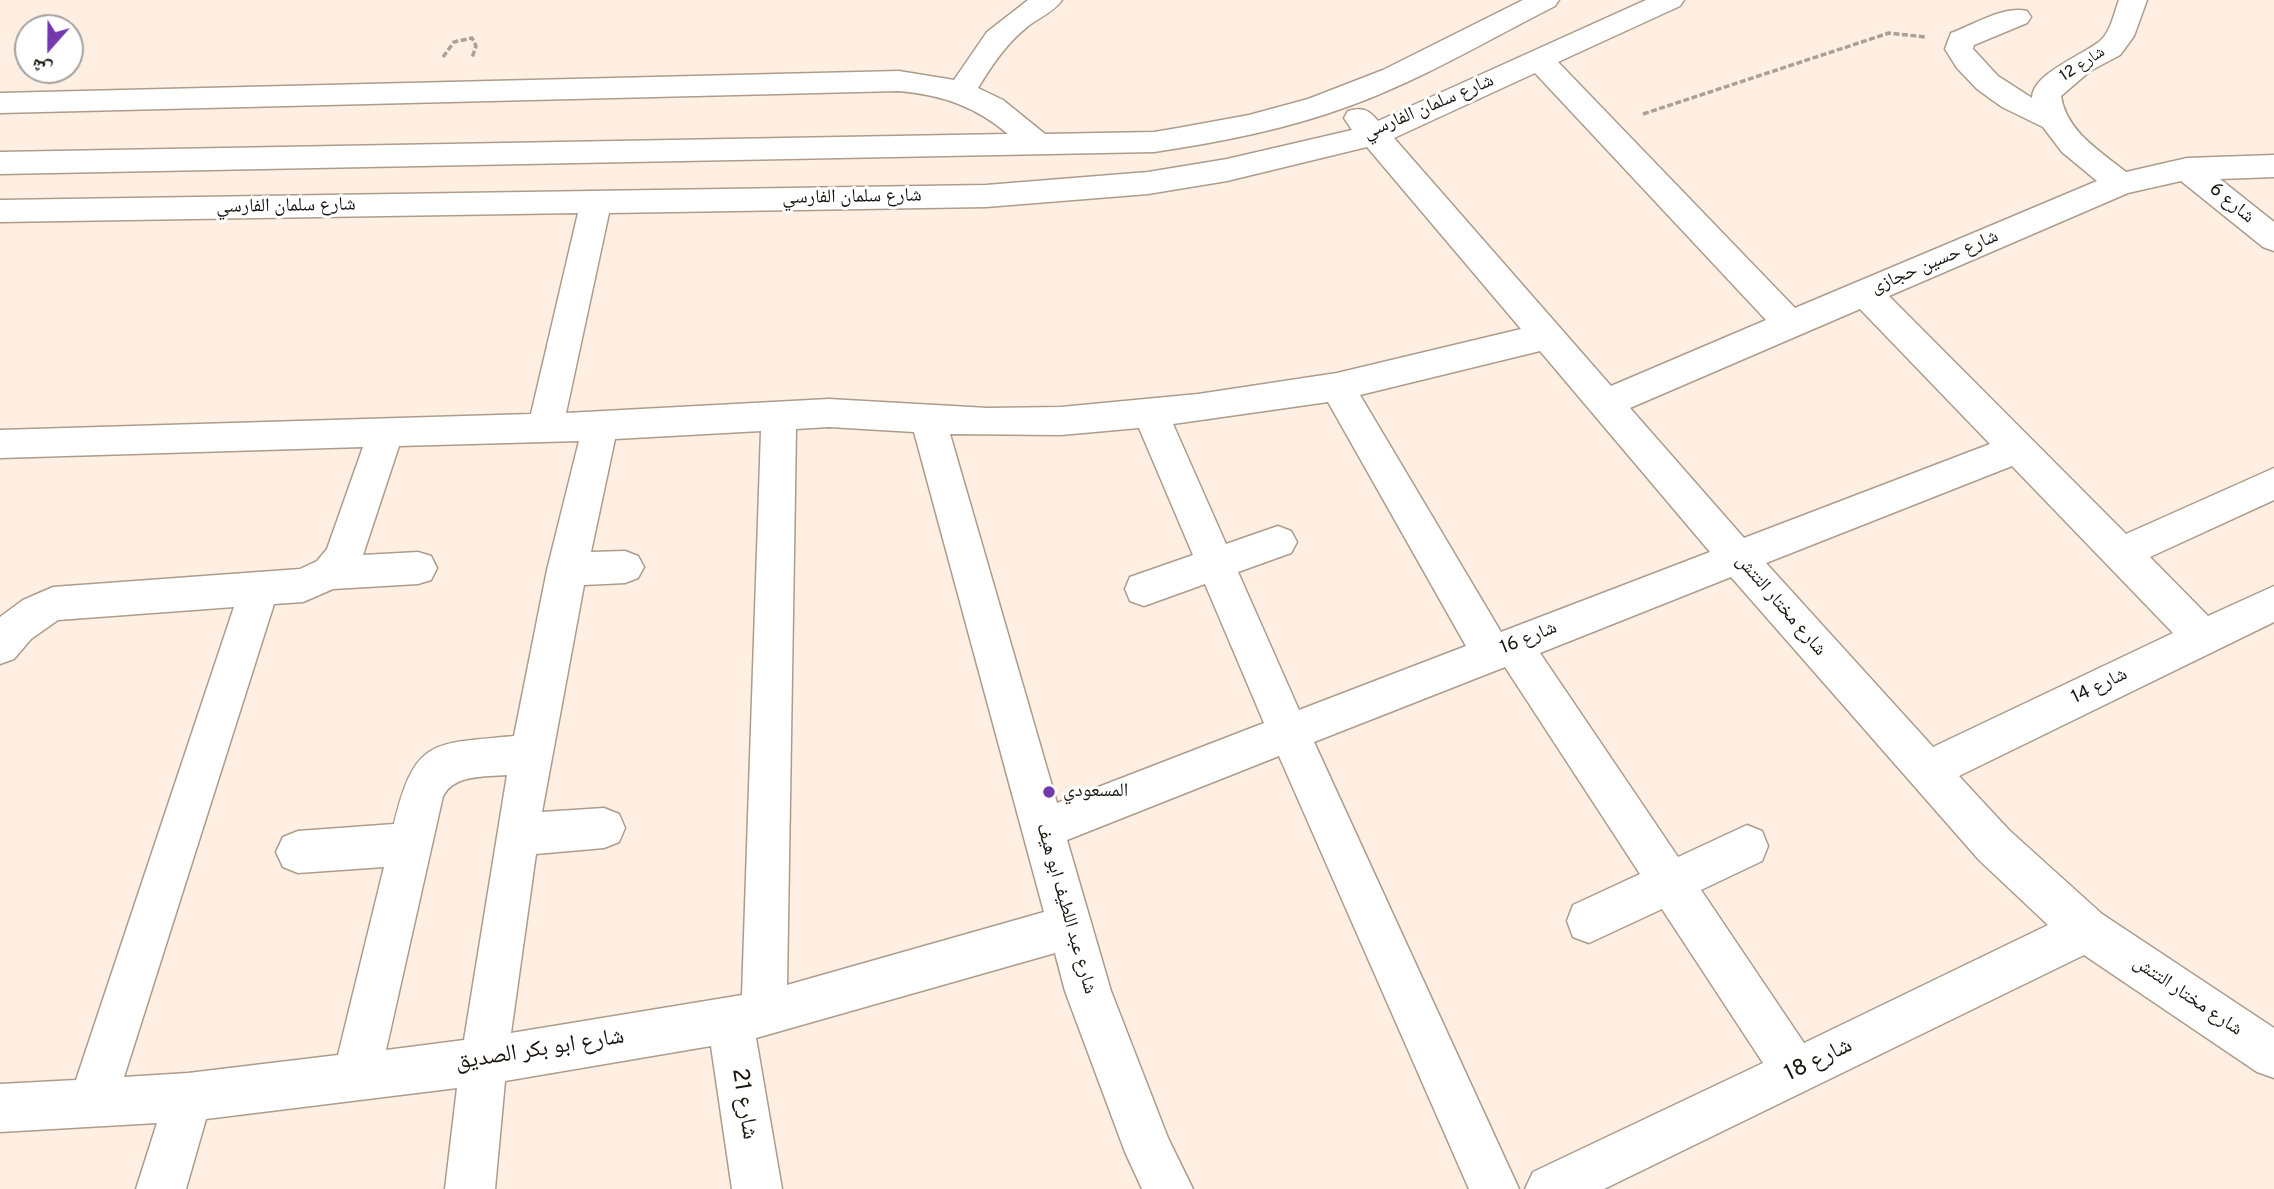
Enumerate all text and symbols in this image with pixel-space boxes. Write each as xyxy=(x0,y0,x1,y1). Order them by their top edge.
north arrow xyxy=(14,14,84,84)
street label: شارع 12 xyxy=(2057,43,2109,87)
text: ش xyxy=(28,52,56,82)
street label: شارع سلمان الفارسي xyxy=(1360,70,1498,146)
street label: شارع 6 xyxy=(2204,179,2258,229)
street label: شارع سلمان الفارسي xyxy=(782,185,922,211)
street label: شارع سلمان الفارسي xyxy=(216,194,356,220)
street label: شارع حسين حجازى xyxy=(1868,226,2002,300)
street label: شارع مختار التتش xyxy=(1730,551,1830,661)
street label: شارع 16 xyxy=(1497,617,1561,661)
street label: شارع 14 xyxy=(2068,664,2132,710)
place label: المسعودي xyxy=(1063,781,1128,803)
marker: المسعودي xyxy=(1041,784,1057,800)
street label: شارع عبد اللطيف ابو هيف xyxy=(1030,821,1100,997)
street label: شارع مختار التتش xyxy=(2128,952,2246,1042)
street label: شارع ابو بكر الصديق xyxy=(454,1024,626,1078)
street label: شارع 18 xyxy=(1781,1033,1857,1089)
street label: شارع 21 xyxy=(724,1066,762,1142)

